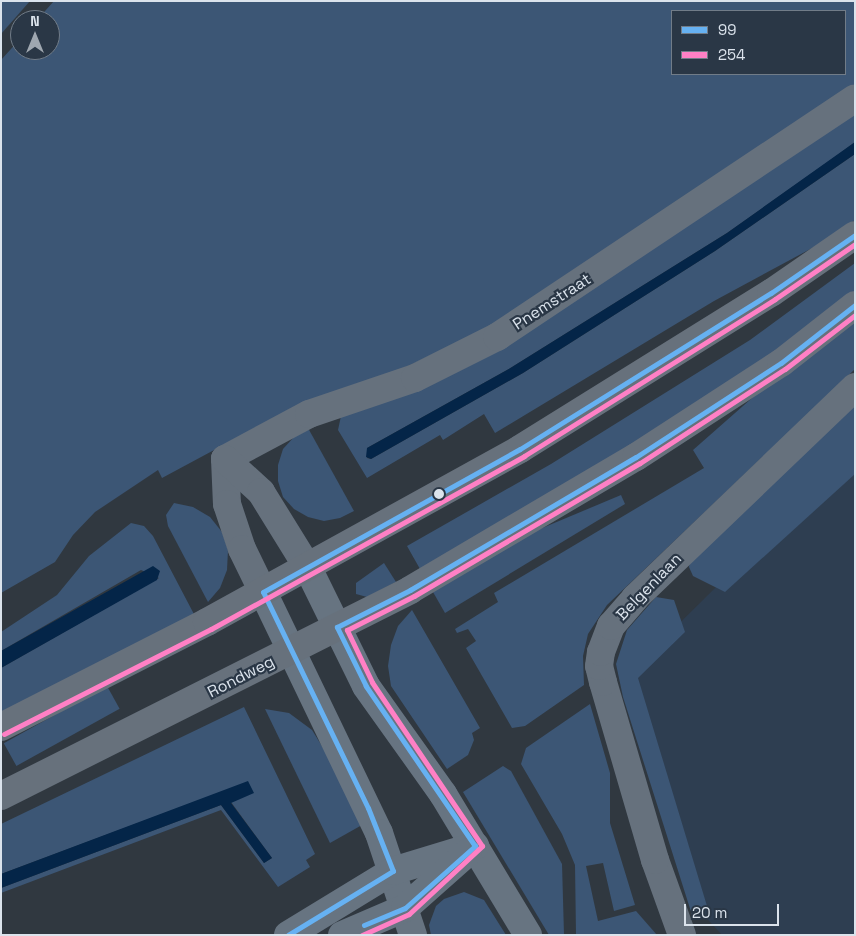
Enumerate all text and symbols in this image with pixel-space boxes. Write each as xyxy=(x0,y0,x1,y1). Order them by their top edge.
north arrow xyxy=(10,10,60,60)
legend xyxy=(671,10,846,75)
text: N xyxy=(30,12,40,30)
text: 99 xyxy=(718,20,736,39)
text: 254 xyxy=(718,45,745,64)
street label: Pnemstraat xyxy=(509,270,595,334)
unlabelled marker xyxy=(434,489,444,499)
street label: Belgenlaan xyxy=(612,550,686,624)
street label: Rondweg xyxy=(204,652,278,702)
scale bar xyxy=(686,894,781,926)
text: 20 m xyxy=(692,903,727,922)

